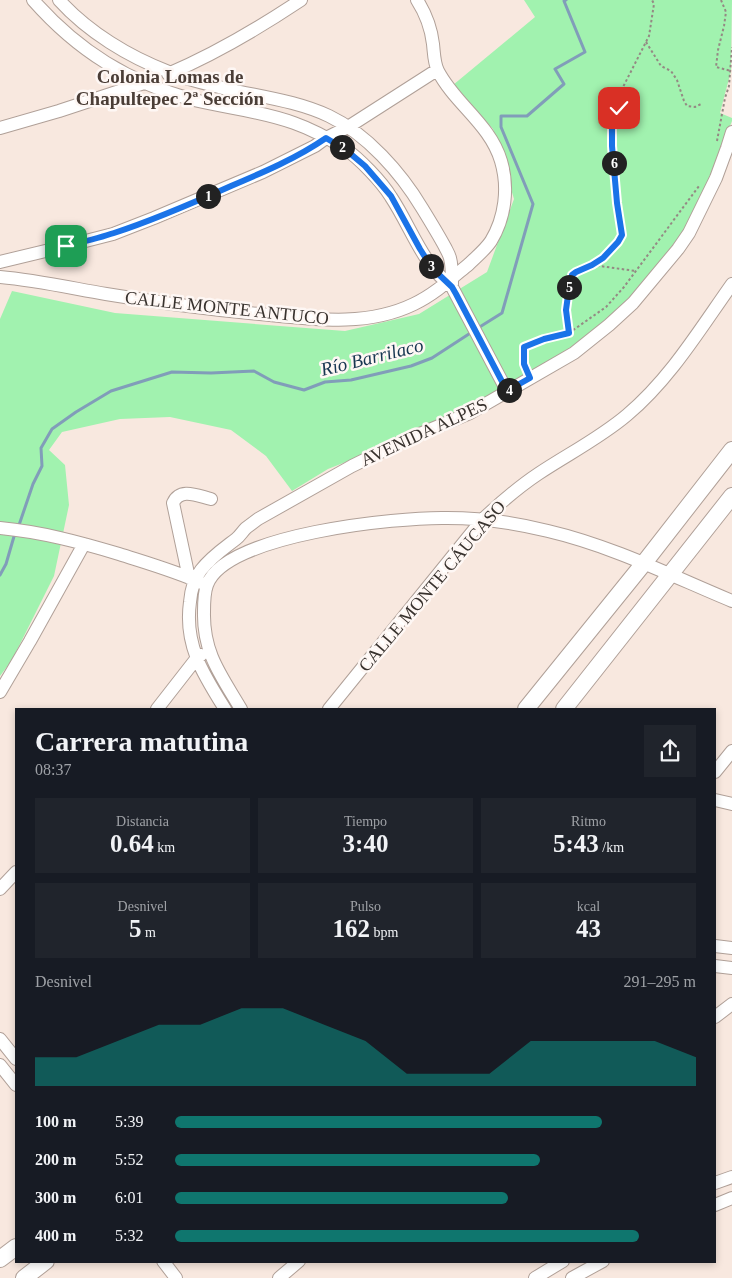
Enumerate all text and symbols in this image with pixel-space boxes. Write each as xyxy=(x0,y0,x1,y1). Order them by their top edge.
district label: Colonia Lomas de Chapultepec 2ª Sección xyxy=(76,66,265,109)
pin xyxy=(598,87,640,129)
icon: check xyxy=(605,94,633,122)
pin: 2 xyxy=(330,134,354,160)
text: 2 xyxy=(339,140,346,155)
pin: 6 xyxy=(602,150,626,176)
text: 6 xyxy=(611,156,618,171)
pin: 1 xyxy=(196,184,220,208)
text: 1 xyxy=(205,189,212,204)
pin xyxy=(45,225,87,267)
icon: arrive xyxy=(52,232,80,260)
pin: 3 xyxy=(418,254,444,278)
text: 3 xyxy=(428,259,435,274)
pin: 5 xyxy=(556,274,582,300)
text: 5 xyxy=(566,280,573,295)
street label: CALLE MONTE ANTUCO xyxy=(124,287,330,329)
water label: Río Barrilaco xyxy=(318,334,425,380)
pin: 4 xyxy=(496,378,522,402)
text: 4 xyxy=(506,383,513,398)
street label: AVENIDA ALPES xyxy=(358,394,490,470)
street label: CALLE MONTE CÁUCASO xyxy=(354,496,509,676)
button: share xyxy=(644,725,696,777)
text: Carrera matutina xyxy=(35,726,248,757)
text: 08:37 xyxy=(35,761,71,778)
text: Distancia xyxy=(116,814,169,829)
text: Tiempo xyxy=(344,814,387,829)
text: Ritmo xyxy=(571,814,606,829)
text: 0.64 xyxy=(110,830,154,857)
text: 3:40 xyxy=(343,830,388,857)
text: 5:43 xyxy=(553,830,599,857)
text: km xyxy=(154,840,175,855)
text: /km xyxy=(599,840,624,855)
text: Desnivel xyxy=(118,899,167,914)
text: Pulso xyxy=(350,899,381,914)
text: kcal xyxy=(577,899,600,914)
text: 5 xyxy=(129,915,142,942)
text: 162 xyxy=(333,915,370,942)
text: 43 xyxy=(576,915,601,942)
text: m xyxy=(142,925,156,940)
text: bpm xyxy=(370,925,398,940)
text: Desnivel xyxy=(35,973,92,990)
text: 291–295 m xyxy=(624,973,696,990)
text: 100 m xyxy=(35,1113,76,1130)
text: 5:39 xyxy=(115,1113,143,1130)
text: 200 m xyxy=(35,1151,76,1168)
text: 5:52 xyxy=(115,1151,143,1168)
text: 300 m xyxy=(35,1189,76,1206)
text: 6:01 xyxy=(115,1189,143,1206)
text: 400 m xyxy=(35,1227,76,1244)
text: 5:32 xyxy=(115,1227,143,1244)

